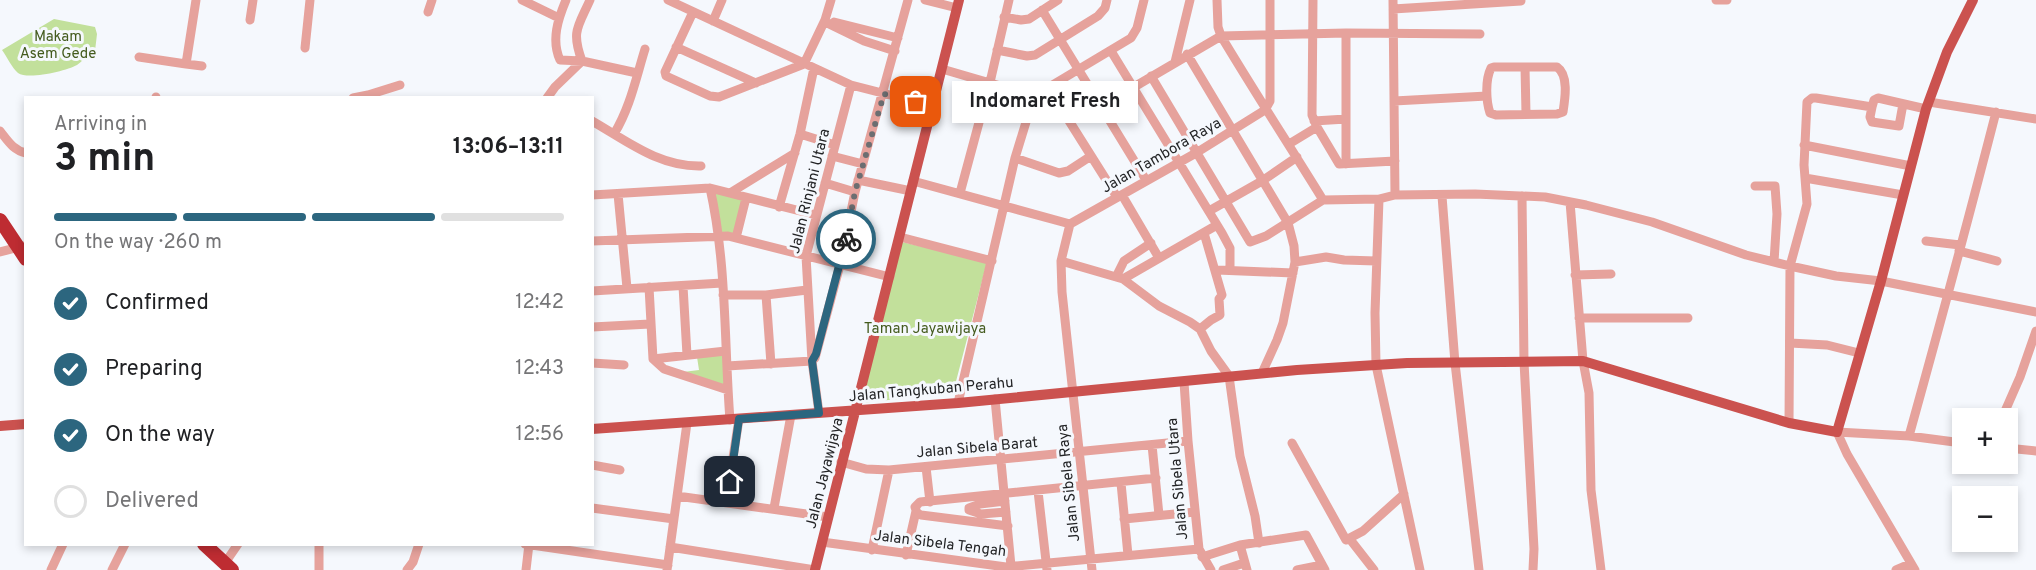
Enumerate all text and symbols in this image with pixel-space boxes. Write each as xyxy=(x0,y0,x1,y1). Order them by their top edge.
park label: Makam Asem Gede xyxy=(20,28,96,64)
pin xyxy=(890,76,941,127)
callout: Indomaret Fresh xyxy=(952,81,1138,123)
icon: bag xyxy=(899,85,932,118)
text: Indomaret Fresh xyxy=(969,89,1121,115)
text: Arriving in xyxy=(54,112,147,138)
street label: Jalan Tambora Raya xyxy=(1098,114,1225,198)
street label: Jalan Rinjani Utara xyxy=(786,127,835,256)
text: 13:06–13:11 xyxy=(453,134,564,161)
text: 3 min xyxy=(54,136,155,185)
courier xyxy=(816,209,876,269)
icon: bike xyxy=(830,223,863,256)
text: On the way · 260 m xyxy=(54,230,222,256)
icon: check xyxy=(54,287,87,320)
text: Confirmed xyxy=(105,290,209,317)
text: 12:42 xyxy=(515,290,564,316)
park label: Taman Jayawijaya xyxy=(864,320,986,339)
icon: check xyxy=(54,353,87,386)
text: Preparing xyxy=(105,356,203,383)
text: 12:43 xyxy=(515,356,564,382)
street label: Jalan Tangkuban Perahu xyxy=(848,374,1014,407)
map controls xyxy=(1952,408,2018,552)
button: + xyxy=(1952,408,2018,474)
street label: Jalan Jayawijaya xyxy=(802,416,848,531)
street label: Jalan Sibela Utara xyxy=(1164,417,1193,541)
icon: check xyxy=(54,419,87,452)
text: On the way xyxy=(105,422,215,449)
text: 12:56 xyxy=(515,422,564,448)
street label: Jalan Sibela Raya xyxy=(1054,423,1085,543)
street label: Jalan Sibela Barat xyxy=(916,434,1039,463)
pin xyxy=(704,456,755,507)
icon: home xyxy=(713,465,746,498)
button: − xyxy=(1952,486,2018,552)
text: Delivered xyxy=(105,488,199,515)
street label: Jalan Sibela Tengah xyxy=(872,527,1007,562)

